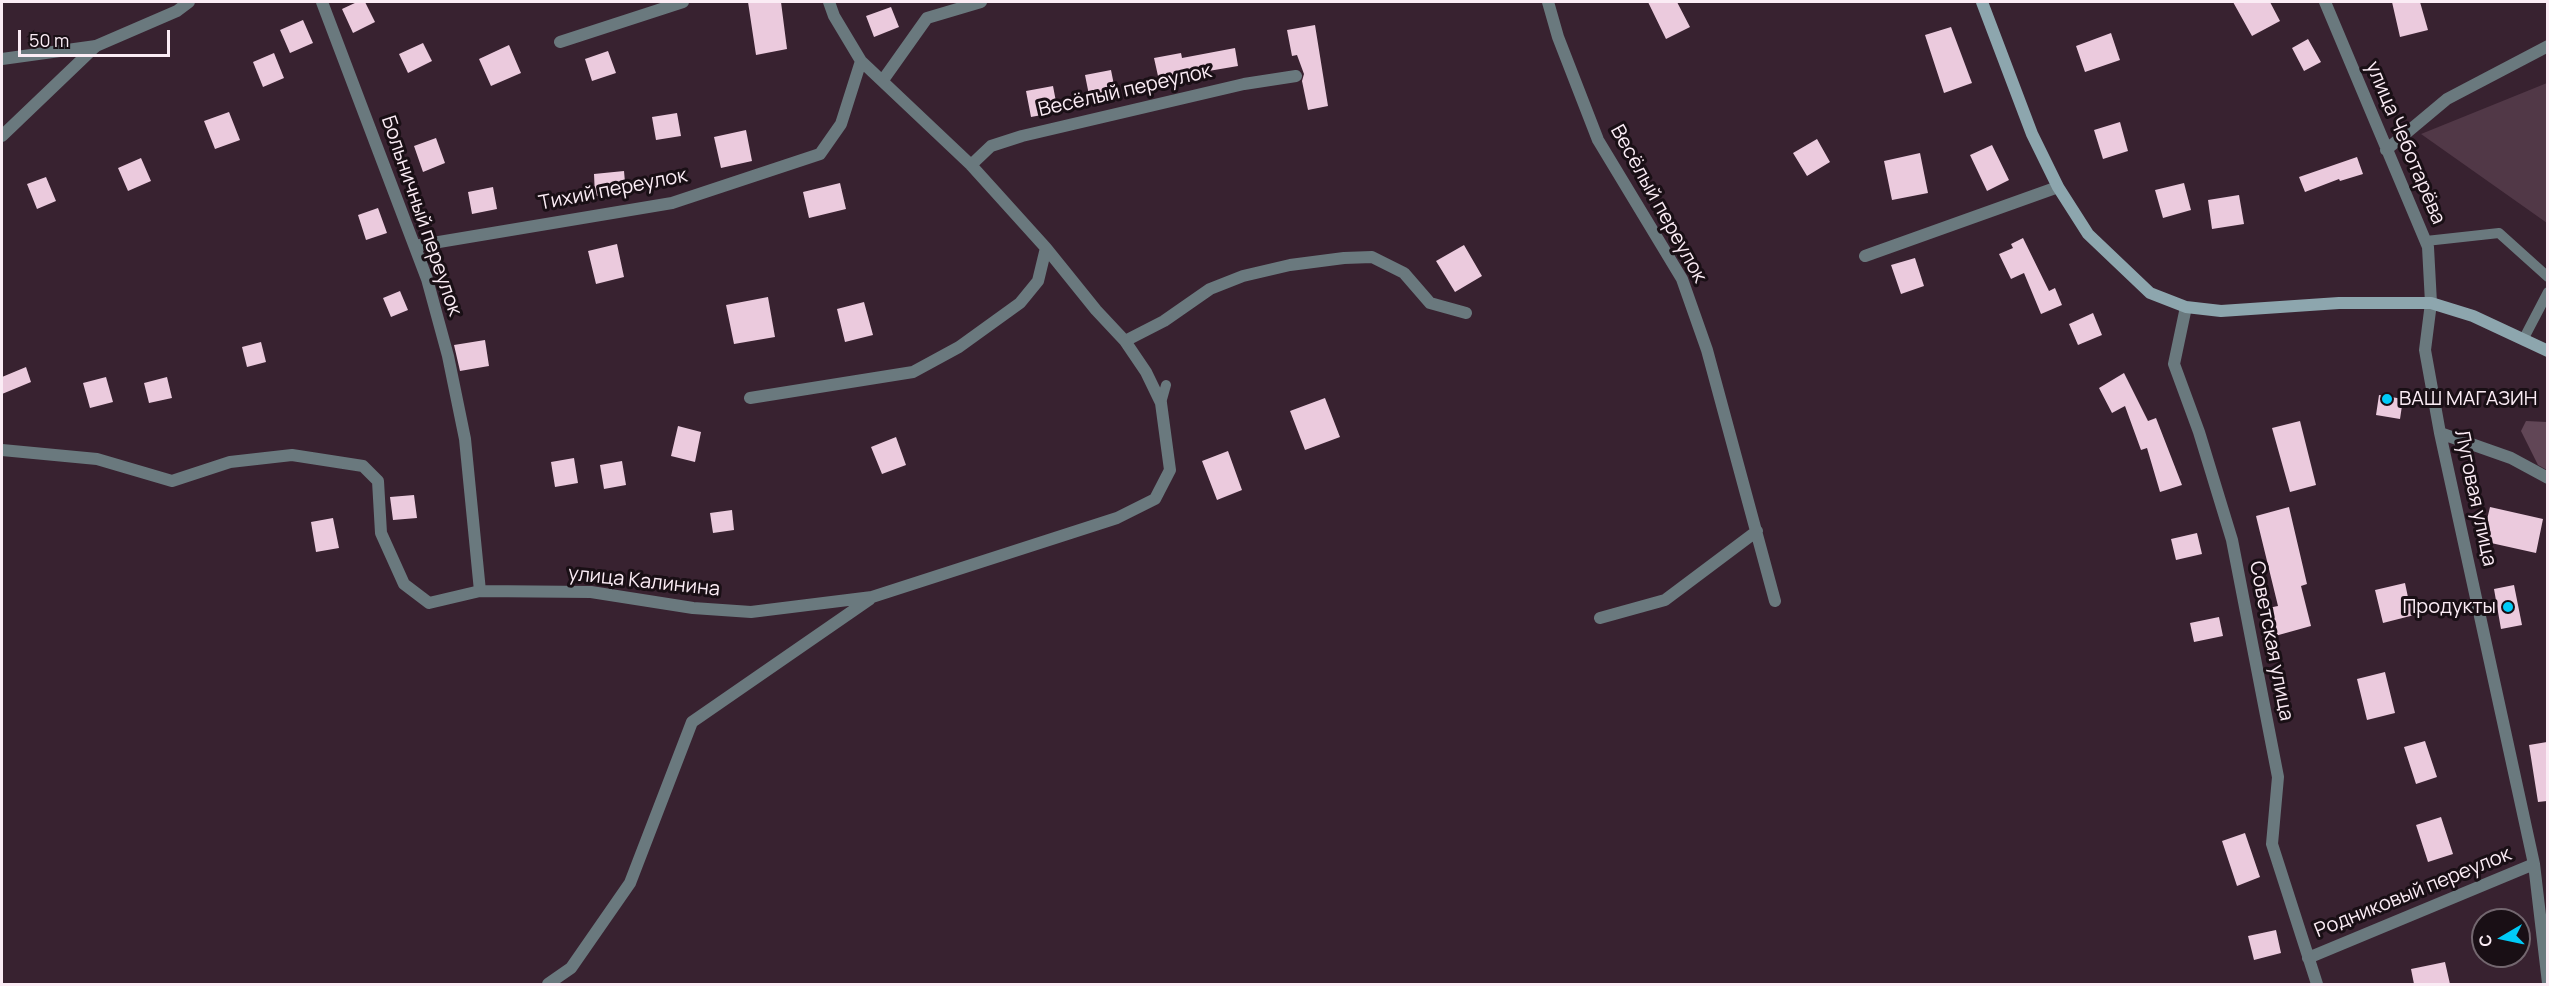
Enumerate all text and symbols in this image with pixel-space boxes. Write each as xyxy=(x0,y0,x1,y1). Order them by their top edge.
scale bar xyxy=(21,18,172,56)
text: 50 m xyxy=(29,28,69,52)
street label: улица Чеботарёва xyxy=(2360,58,2450,228)
street label: Весёлый переулок xyxy=(1036,59,1214,123)
street label: Больничный переулок xyxy=(375,113,467,319)
street label: Весёлый переулок xyxy=(1605,121,1711,287)
street label: Тихий переулок xyxy=(537,164,689,216)
place label: ВАШ МАГАЗИН xyxy=(2399,387,2537,411)
marker: ВАШ МАГАЗИН xyxy=(2380,392,2394,406)
street label: Луговая улица xyxy=(2449,428,2501,568)
street label: Советская улица xyxy=(2244,559,2298,723)
street label: улица Калинина xyxy=(567,562,721,602)
place label: Продукты xyxy=(2403,595,2496,619)
marker: Продукты xyxy=(2501,600,2515,614)
street label: Родниковый переулок xyxy=(2311,843,2515,943)
north arrow xyxy=(2471,908,2531,968)
text: С xyxy=(2473,933,2497,948)

